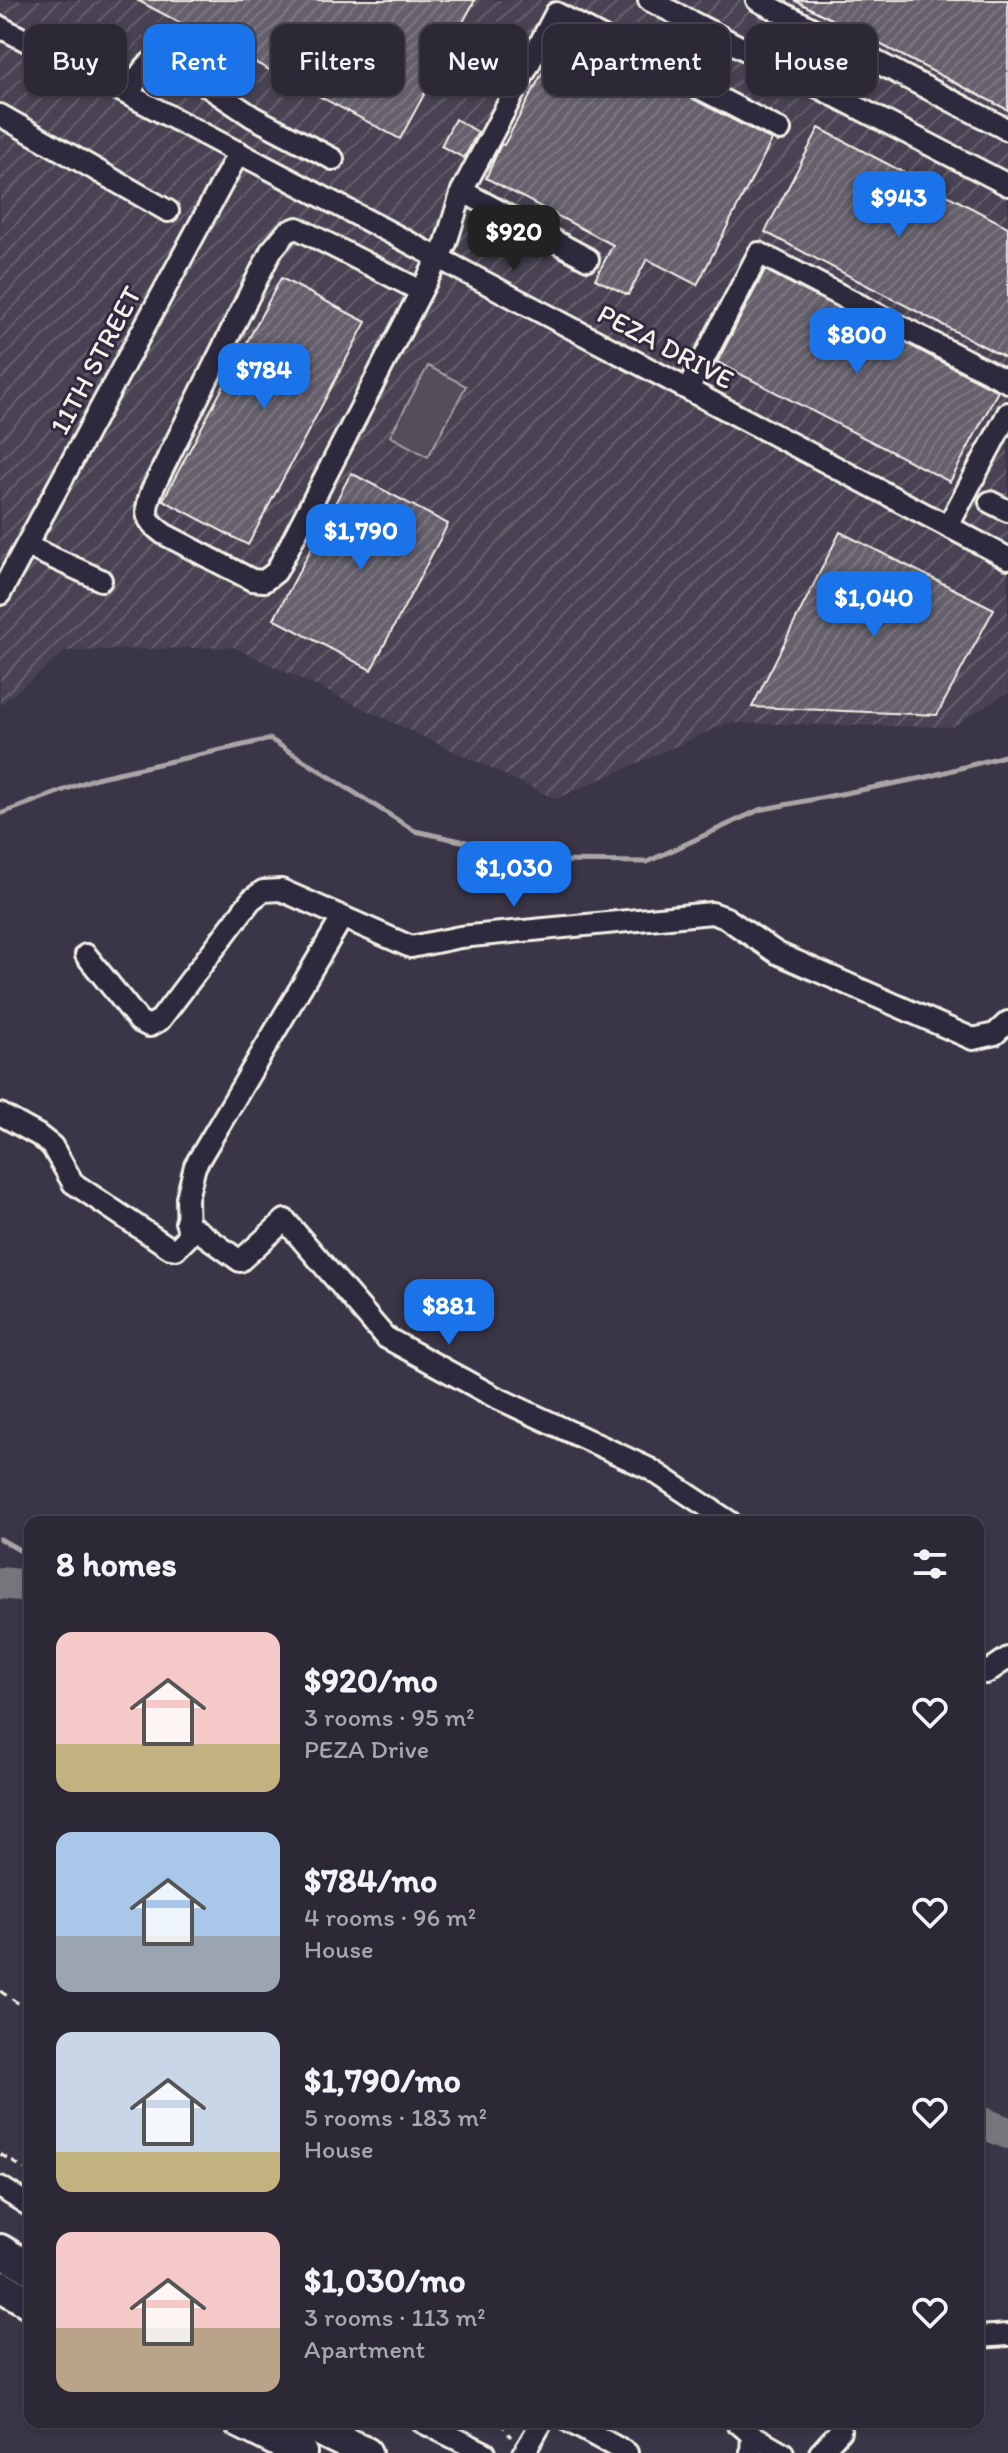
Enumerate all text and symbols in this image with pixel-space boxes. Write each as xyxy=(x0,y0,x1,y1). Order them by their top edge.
chip: Buy xyxy=(24,24,127,96)
chip: Rent xyxy=(143,24,255,96)
chip: Filters xyxy=(271,24,404,96)
chip: New xyxy=(420,24,527,96)
chip: Apartment xyxy=(543,24,730,96)
chip: House xyxy=(746,24,877,96)
pin: $943 xyxy=(852,171,946,239)
text: $943 xyxy=(871,181,927,213)
pin: $920 xyxy=(467,205,561,273)
text: $920 xyxy=(486,215,542,247)
street label: 11TH STREET xyxy=(42,280,148,440)
street label: PEZA DRIVE xyxy=(592,296,740,396)
pin: $800 xyxy=(810,308,904,376)
text: $800 xyxy=(827,318,887,350)
pin: $784 xyxy=(217,343,311,411)
text: $784 xyxy=(236,353,292,385)
pin: $1,790 xyxy=(296,504,426,572)
text: $1,790 xyxy=(324,514,398,546)
pin: $1,040 xyxy=(809,571,939,639)
text: $1,040 xyxy=(834,581,914,613)
pin: $1,030 xyxy=(449,841,579,909)
text: $1,030 xyxy=(475,851,553,883)
pin: $881 xyxy=(402,1279,496,1347)
text: $881 xyxy=(422,1289,476,1321)
icon: filters xyxy=(908,1542,952,1586)
text: 8 homes xyxy=(56,1544,177,1585)
text: $920/mo xyxy=(304,1660,438,1701)
icon: home xyxy=(120,1664,216,1760)
icon: heart xyxy=(908,1690,952,1734)
text: 3 rooms · 95 m² xyxy=(304,1701,475,1733)
text: PEZA Drive xyxy=(304,1733,429,1765)
text: $784/mo xyxy=(304,1860,437,1901)
icon: home xyxy=(120,1864,216,1960)
icon: heart xyxy=(908,1890,952,1934)
text: 4 rooms · 96 m² xyxy=(304,1901,476,1933)
text: House xyxy=(304,1933,374,1965)
text: $1,790/mo xyxy=(304,2060,461,2101)
icon: home xyxy=(120,2064,216,2160)
icon: heart xyxy=(908,2090,952,2134)
text: 5 rooms · 183 m² xyxy=(304,2101,487,2133)
text: House xyxy=(304,2133,374,2165)
text: $1,030/mo xyxy=(304,2260,466,2301)
icon: home xyxy=(120,2264,216,2360)
icon: heart xyxy=(908,2290,952,2334)
text: 3 rooms · 113 m² xyxy=(304,2301,486,2333)
text: Apartment xyxy=(304,2333,425,2365)

